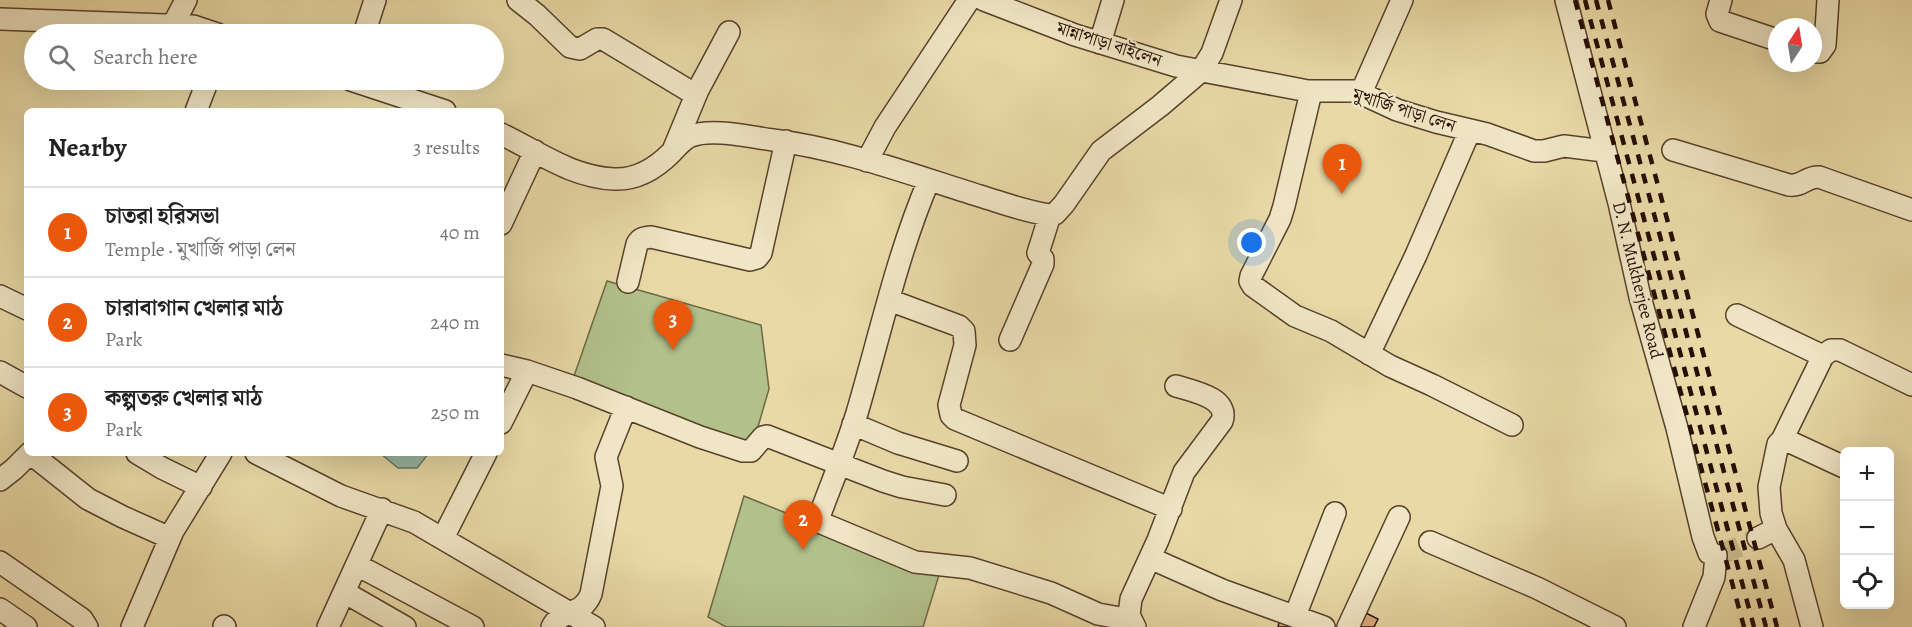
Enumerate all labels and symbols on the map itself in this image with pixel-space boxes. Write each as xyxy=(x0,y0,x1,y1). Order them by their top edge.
street label: মান্নাপাড়া বাইলেন xyxy=(1052,15,1165,72)
north arrow xyxy=(1768,18,1822,72)
street label: মুখার্জি পাড়া লেন xyxy=(1348,82,1459,138)
pin: 1 xyxy=(1322,144,1362,194)
street label: D. N. Mukherjee Road xyxy=(1607,199,1669,362)
your location xyxy=(1237,228,1266,257)
pin: 3 xyxy=(654,300,692,350)
pin: 2 xyxy=(784,500,822,550)

